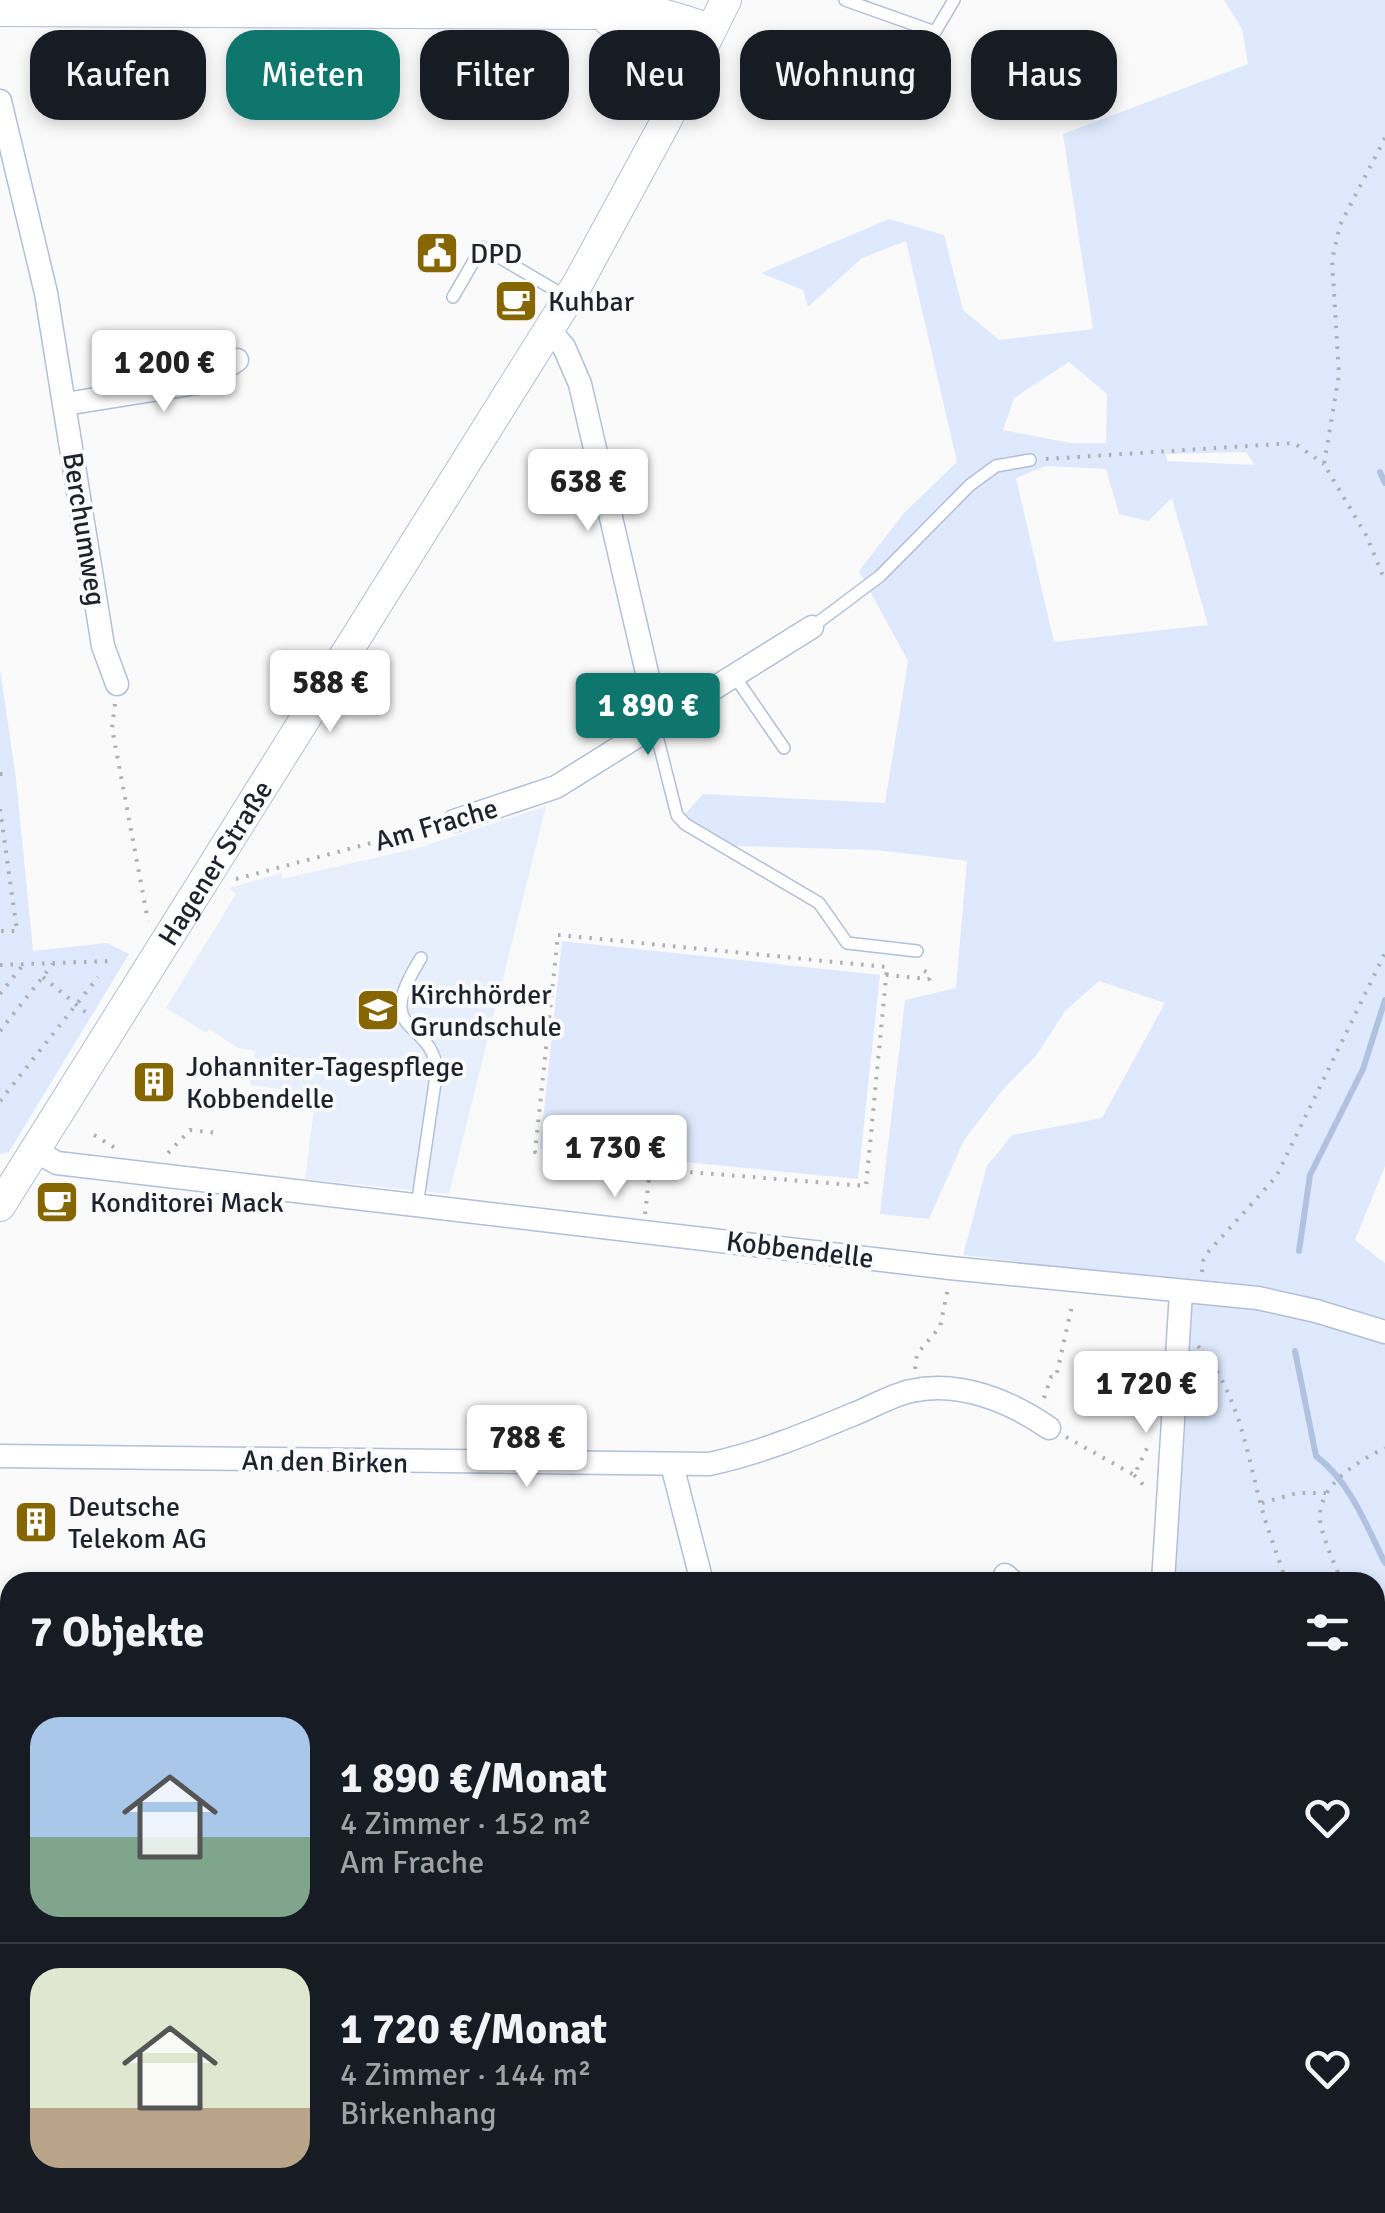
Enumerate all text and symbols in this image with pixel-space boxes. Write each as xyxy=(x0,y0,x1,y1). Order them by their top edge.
chip: Kaufen xyxy=(30,30,206,120)
chip: Mieten xyxy=(226,30,400,120)
chip: Filter xyxy=(420,30,569,120)
chip: Neu xyxy=(589,30,720,120)
chip: Wohnung xyxy=(740,30,951,120)
chip: Haus xyxy=(971,30,1117,120)
public building icon: DPD xyxy=(414,230,460,276)
place label: DPD xyxy=(470,237,522,271)
cafe icon: Kuhbar xyxy=(493,278,539,324)
place label: Kuhbar xyxy=(548,285,635,319)
pin: 1 200 € xyxy=(72,330,256,415)
text: 1 200 € xyxy=(114,343,214,382)
pin: 638 € xyxy=(518,449,658,534)
street label: Berchumweg xyxy=(55,450,113,608)
text: 638 € xyxy=(550,462,626,501)
pin: 588 € xyxy=(260,650,400,735)
text: 588 € xyxy=(292,663,368,702)
pin: 1 890 € xyxy=(556,673,740,758)
text: 1 890 € xyxy=(598,686,698,725)
street label: Hagener Straße xyxy=(151,774,280,952)
street label: Am Frache xyxy=(371,791,502,859)
place label: Kirchhörder Grundschule xyxy=(410,978,562,1044)
school or university icon: Kirchhörder Grundschule xyxy=(355,987,401,1033)
place label: Johanniter-Tagespflege Kobbendelle xyxy=(186,1050,464,1116)
building icon: Johanniter-Tagespflege Kobbendelle xyxy=(131,1059,177,1105)
pin: 1 730 € xyxy=(523,1115,707,1200)
text: 1 730 € xyxy=(565,1128,665,1167)
cafe icon: Konditorei Mack xyxy=(34,1179,80,1225)
place label: Konditorei Mack xyxy=(90,1186,284,1220)
street label: Kobbendelle xyxy=(724,1224,876,1276)
pin: 1 720 € xyxy=(1054,1351,1238,1436)
text: 1 720 € xyxy=(1096,1364,1196,1403)
pin: 788 € xyxy=(457,1405,597,1490)
text: 788 € xyxy=(489,1418,565,1457)
street label: An den Birken xyxy=(241,1444,408,1480)
place label: Deutsche Telekom AG xyxy=(68,1490,207,1556)
building icon: Deutsche Telekom AG xyxy=(13,1499,59,1545)
icon: filters xyxy=(1300,1605,1355,1660)
text: 7 Objekte xyxy=(30,1607,204,1658)
text: 1 890 €/Monat xyxy=(340,1753,607,1804)
icon: home xyxy=(110,1757,230,1877)
icon: heart xyxy=(1300,1790,1355,1845)
text: 4 Zimmer · 152 m² xyxy=(340,1804,591,1843)
text: Am Frache xyxy=(340,1843,484,1882)
text: 1 720 €/Monat xyxy=(340,2004,607,2055)
icon: home xyxy=(110,2008,230,2128)
icon: heart xyxy=(1300,2041,1355,2096)
text: 4 Zimmer · 144 m² xyxy=(340,2055,591,2094)
text: Birkenhang xyxy=(340,2094,497,2133)

